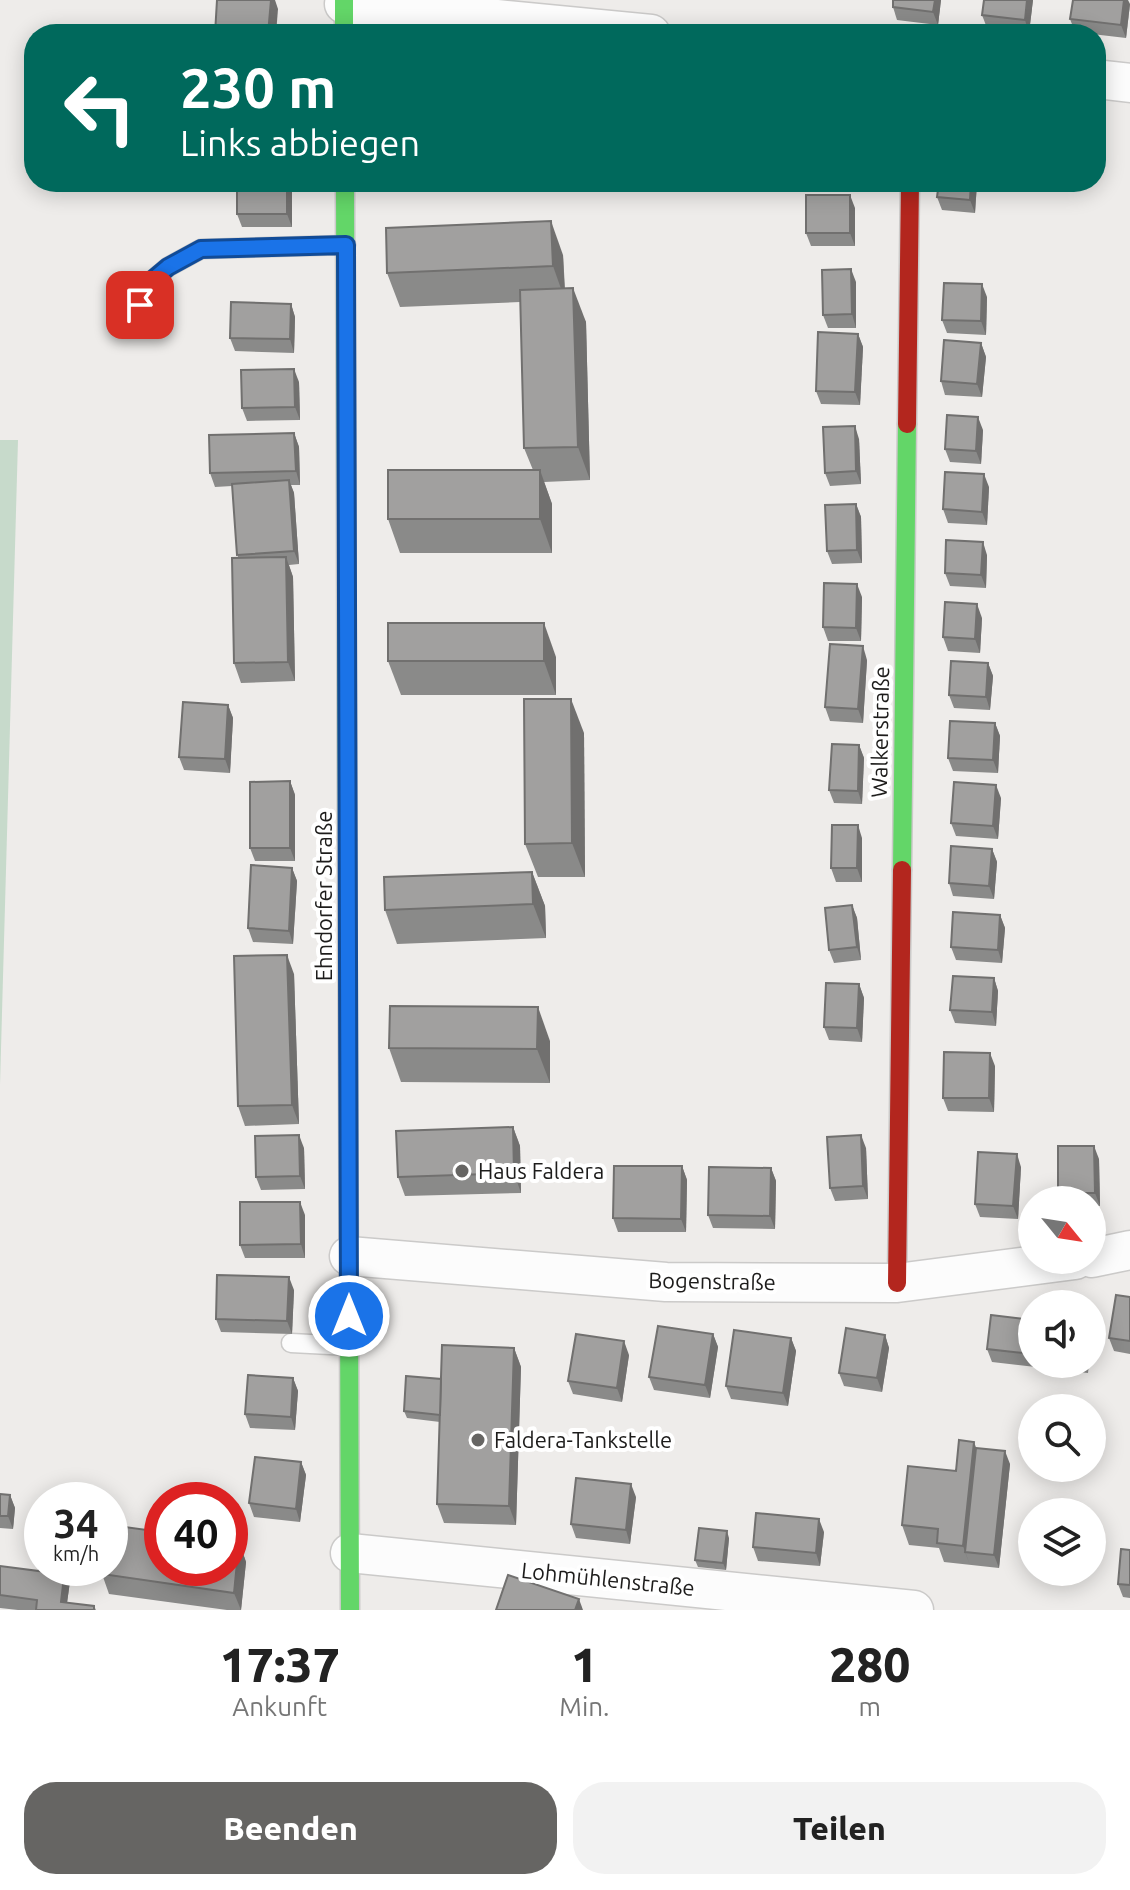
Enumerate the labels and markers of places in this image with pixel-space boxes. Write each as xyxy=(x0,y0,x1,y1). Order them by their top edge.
pin xyxy=(106,271,174,339)
place label: Haus Faldera xyxy=(478,1158,604,1183)
marker: Haus Faldera xyxy=(453,1162,471,1180)
place label: Faldera-Tankstelle xyxy=(494,1427,672,1452)
marker: Faldera-Tankstelle xyxy=(469,1431,487,1449)

